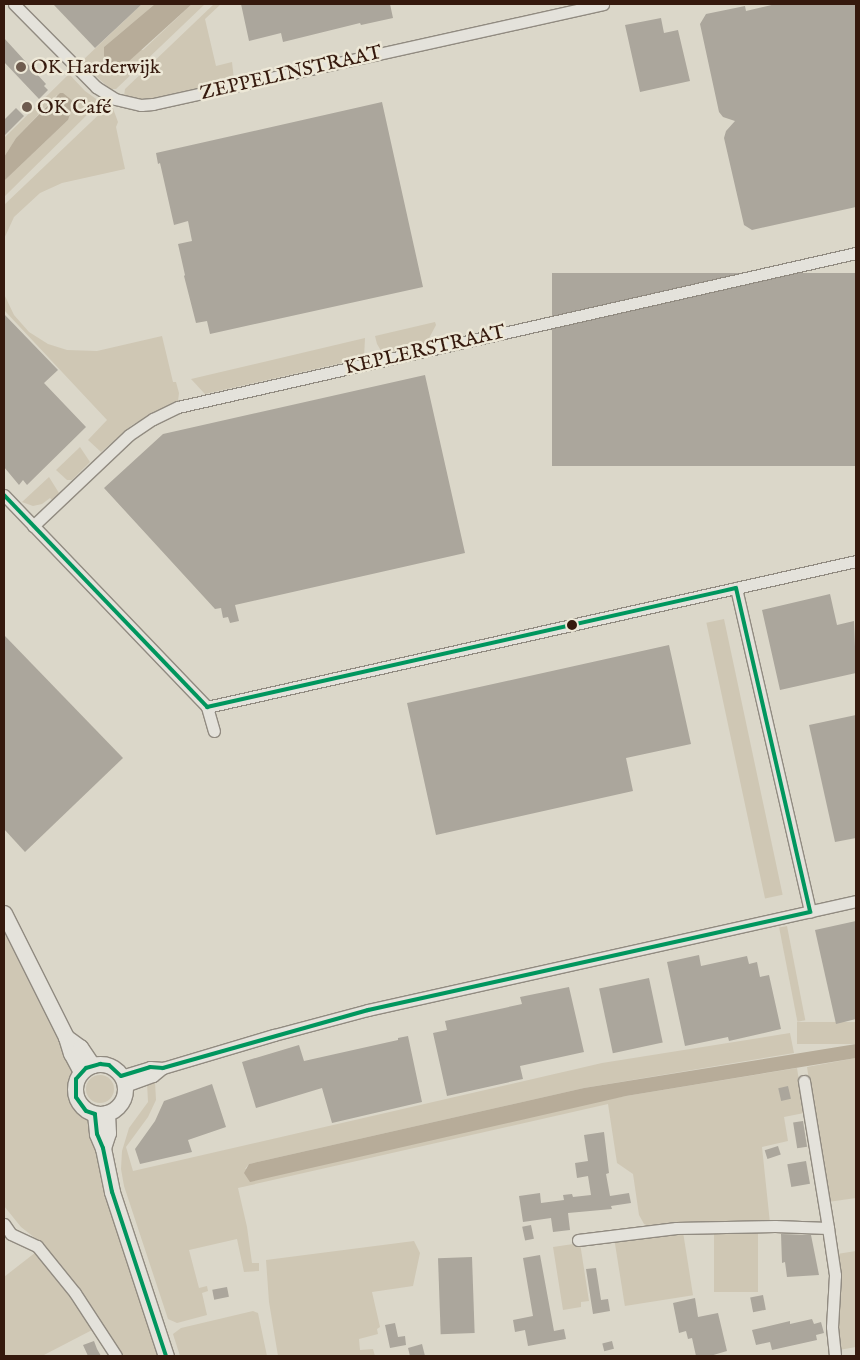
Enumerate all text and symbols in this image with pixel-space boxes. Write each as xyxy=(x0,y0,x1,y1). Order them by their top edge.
street label: ZEPPELINSTRAAT xyxy=(198,40,384,106)
place label: OK Harderwijk xyxy=(31,55,160,79)
marker: OK Harderwijk xyxy=(15,61,27,73)
place label: OK Café xyxy=(37,95,112,119)
marker: OK Café xyxy=(21,101,33,113)
street label: KEPLERSTRAAT xyxy=(342,320,508,380)
unlabelled marker xyxy=(567,620,577,630)

